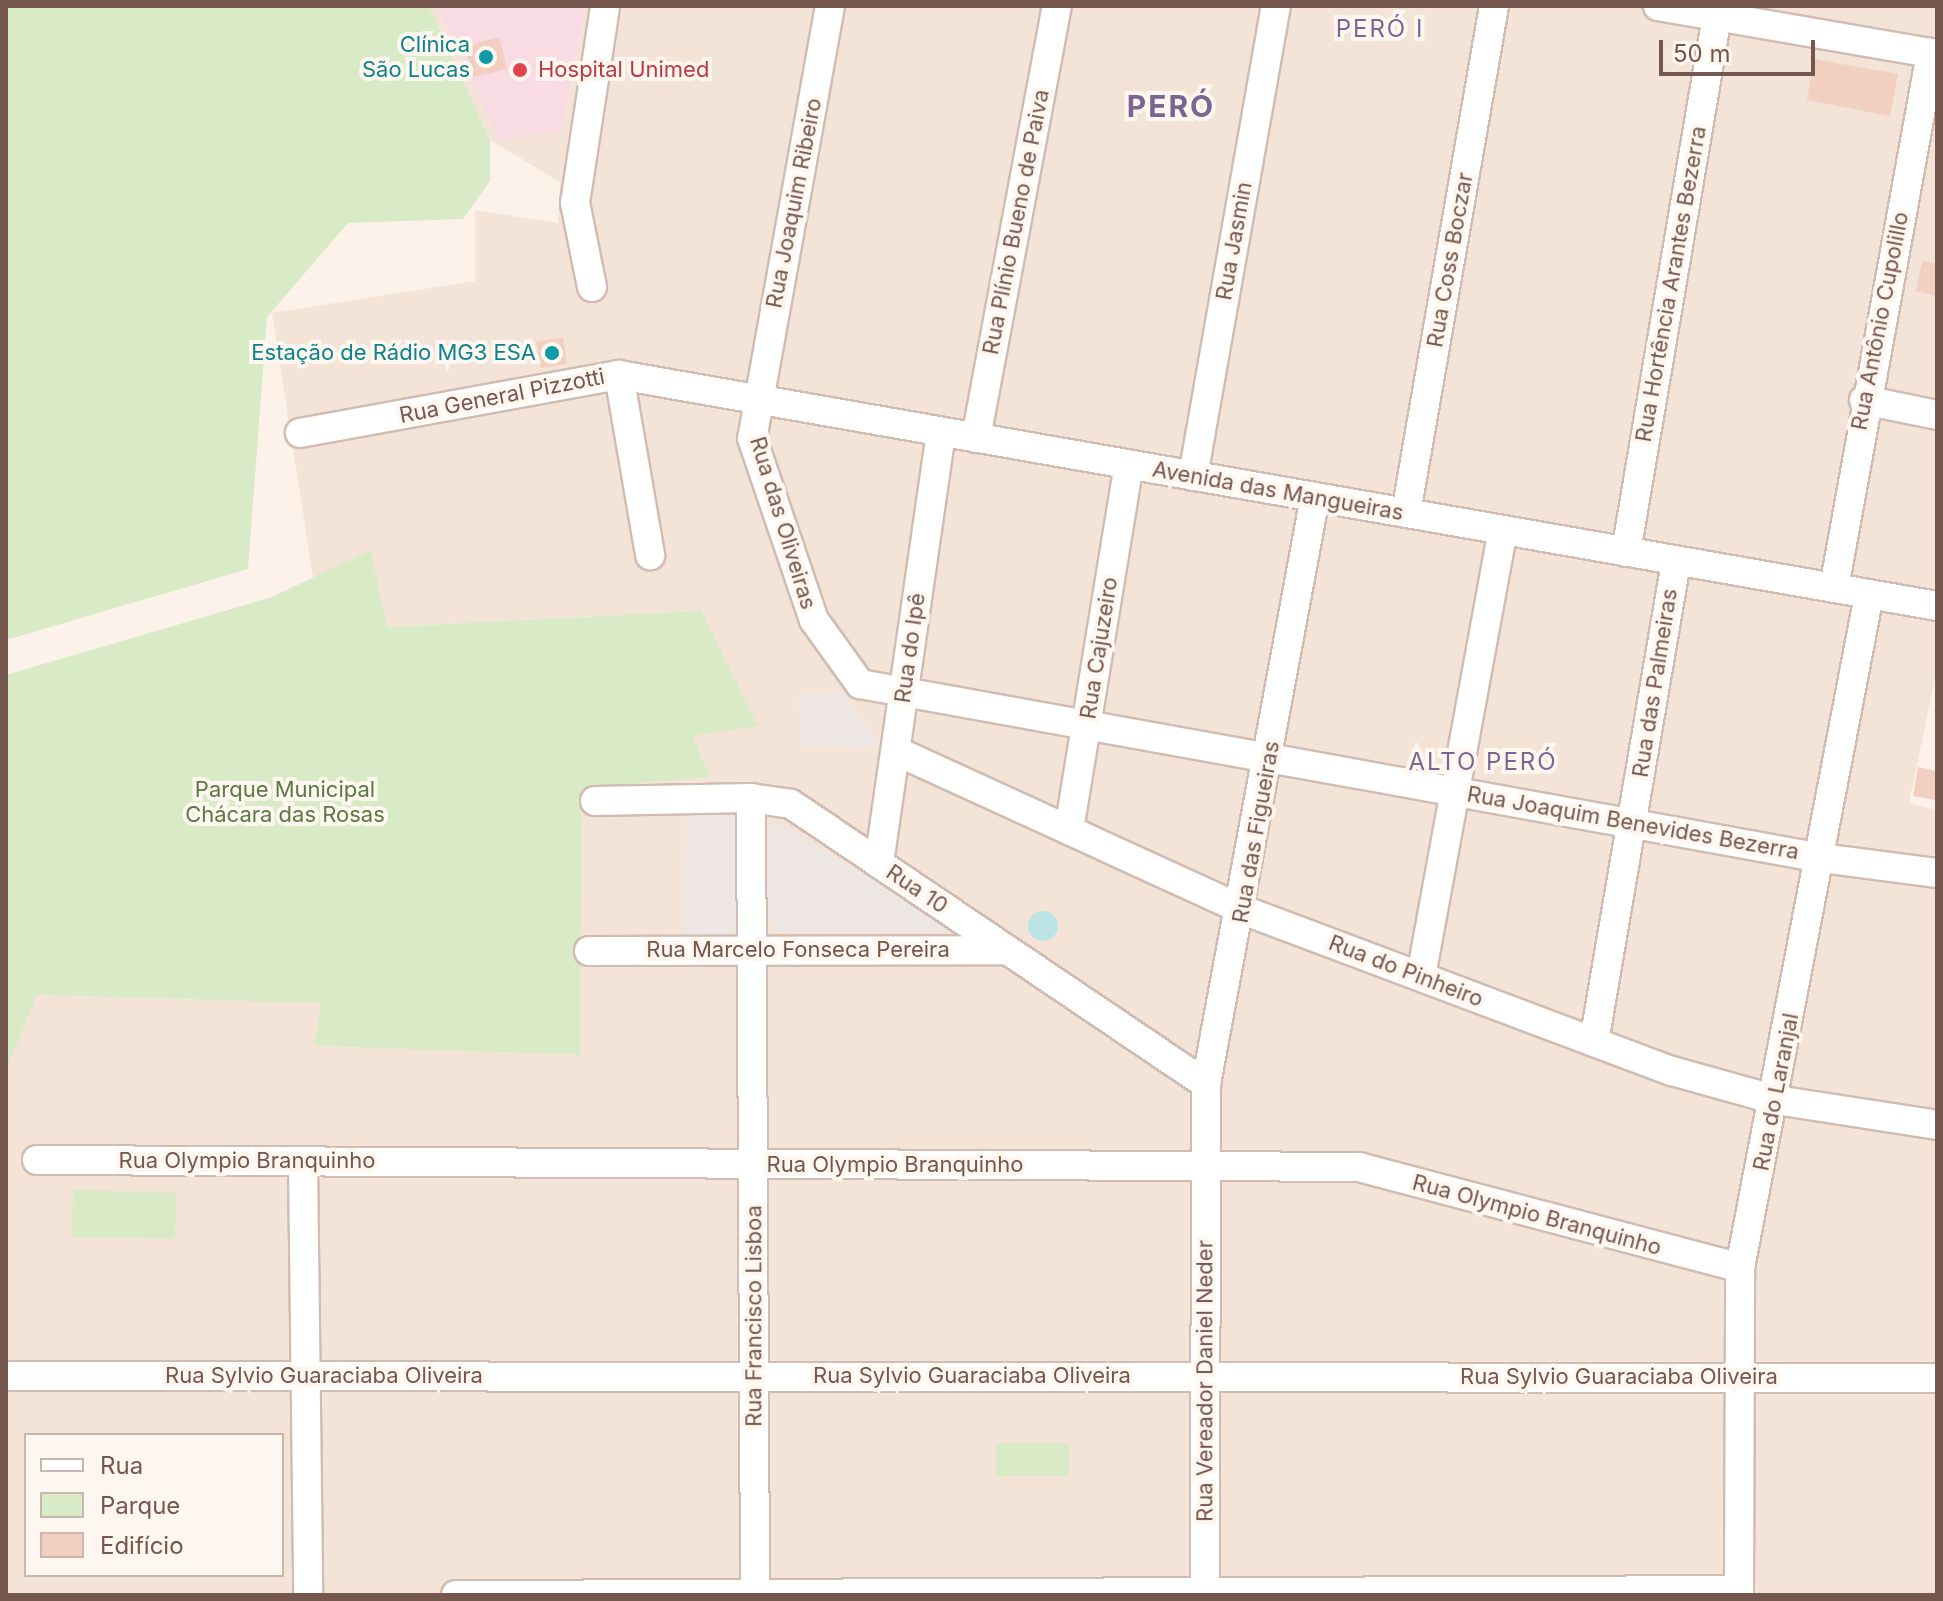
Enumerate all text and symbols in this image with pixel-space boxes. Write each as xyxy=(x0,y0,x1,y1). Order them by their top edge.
district label: PERÓ I xyxy=(1336,15,1424,43)
scale bar xyxy=(1663,24,1819,74)
place label: Clínica São Lucas xyxy=(362,31,470,82)
text: 50 m xyxy=(1673,39,1731,68)
marker: Clínica São Lucas xyxy=(477,48,495,66)
place label: Hospital Unimed xyxy=(538,57,709,83)
marker: Hospital Unimed xyxy=(509,59,531,81)
street label: Rua Plínio Bueno de Paiva xyxy=(977,87,1055,357)
district label: PERÓ xyxy=(1127,88,1215,124)
street label: Rua Joaquim Ribeiro xyxy=(761,96,827,310)
street label: Rua Hortência Arantes Bezerra xyxy=(1630,124,1712,444)
street label: Rua Coss Boczar xyxy=(1422,171,1478,349)
street label: Rua Jasmin xyxy=(1211,180,1257,302)
street label: Rua Antônio Cupolillo xyxy=(1846,210,1914,432)
place label: Estação de Rádio MG3 ESA xyxy=(251,340,536,366)
marker: Estação de Rádio MG3 ESA xyxy=(543,344,561,362)
street label: Rua General Pizzotti xyxy=(397,363,607,429)
street label: Rua das Oliveiras xyxy=(744,433,822,613)
street label: Avenida das Mangueiras xyxy=(1150,456,1406,526)
street label: Rua Cajuzeiro xyxy=(1075,575,1123,721)
street label: Rua das Palmeiras xyxy=(1627,587,1683,779)
street label: Rua do Ipê xyxy=(889,591,931,705)
street label: Rua das Figueiras xyxy=(1227,739,1285,925)
district label: ALTO PERÓ xyxy=(1408,748,1558,776)
park label: Parque Municipal Chácara das Rosas xyxy=(185,776,385,828)
street label: Rua Joaquim Benevides Bezerra xyxy=(1465,781,1801,865)
street label: Rua 10 xyxy=(881,859,953,919)
street label: Rua do Pinheiro xyxy=(1325,929,1487,1013)
street label: Rua Marcelo Fonseca Pereira xyxy=(646,937,950,963)
street label: Rua do Laranjal xyxy=(1748,1011,1804,1173)
street label: Rua Olympio Branquinho xyxy=(119,1148,375,1174)
street label: Rua Olympio Branquinho xyxy=(767,1152,1023,1178)
street label: Rua Olympio Branquinho xyxy=(1410,1169,1664,1261)
street label: Rua Francisco Lisboa xyxy=(741,1205,767,1427)
street label: Rua Vereador Daniel Neder xyxy=(1192,1240,1218,1522)
street label: Rua Sylvio Guaraciaba Oliveira xyxy=(165,1363,483,1389)
street label: Rua Sylvio Guaraciaba Oliveira xyxy=(813,1363,1131,1389)
street label: Rua Sylvio Guaraciaba Oliveira xyxy=(1460,1364,1778,1390)
legend xyxy=(24,1433,284,1577)
text: Rua xyxy=(100,1451,143,1480)
text: Parque xyxy=(100,1491,180,1520)
text: Edifício xyxy=(100,1531,184,1560)

